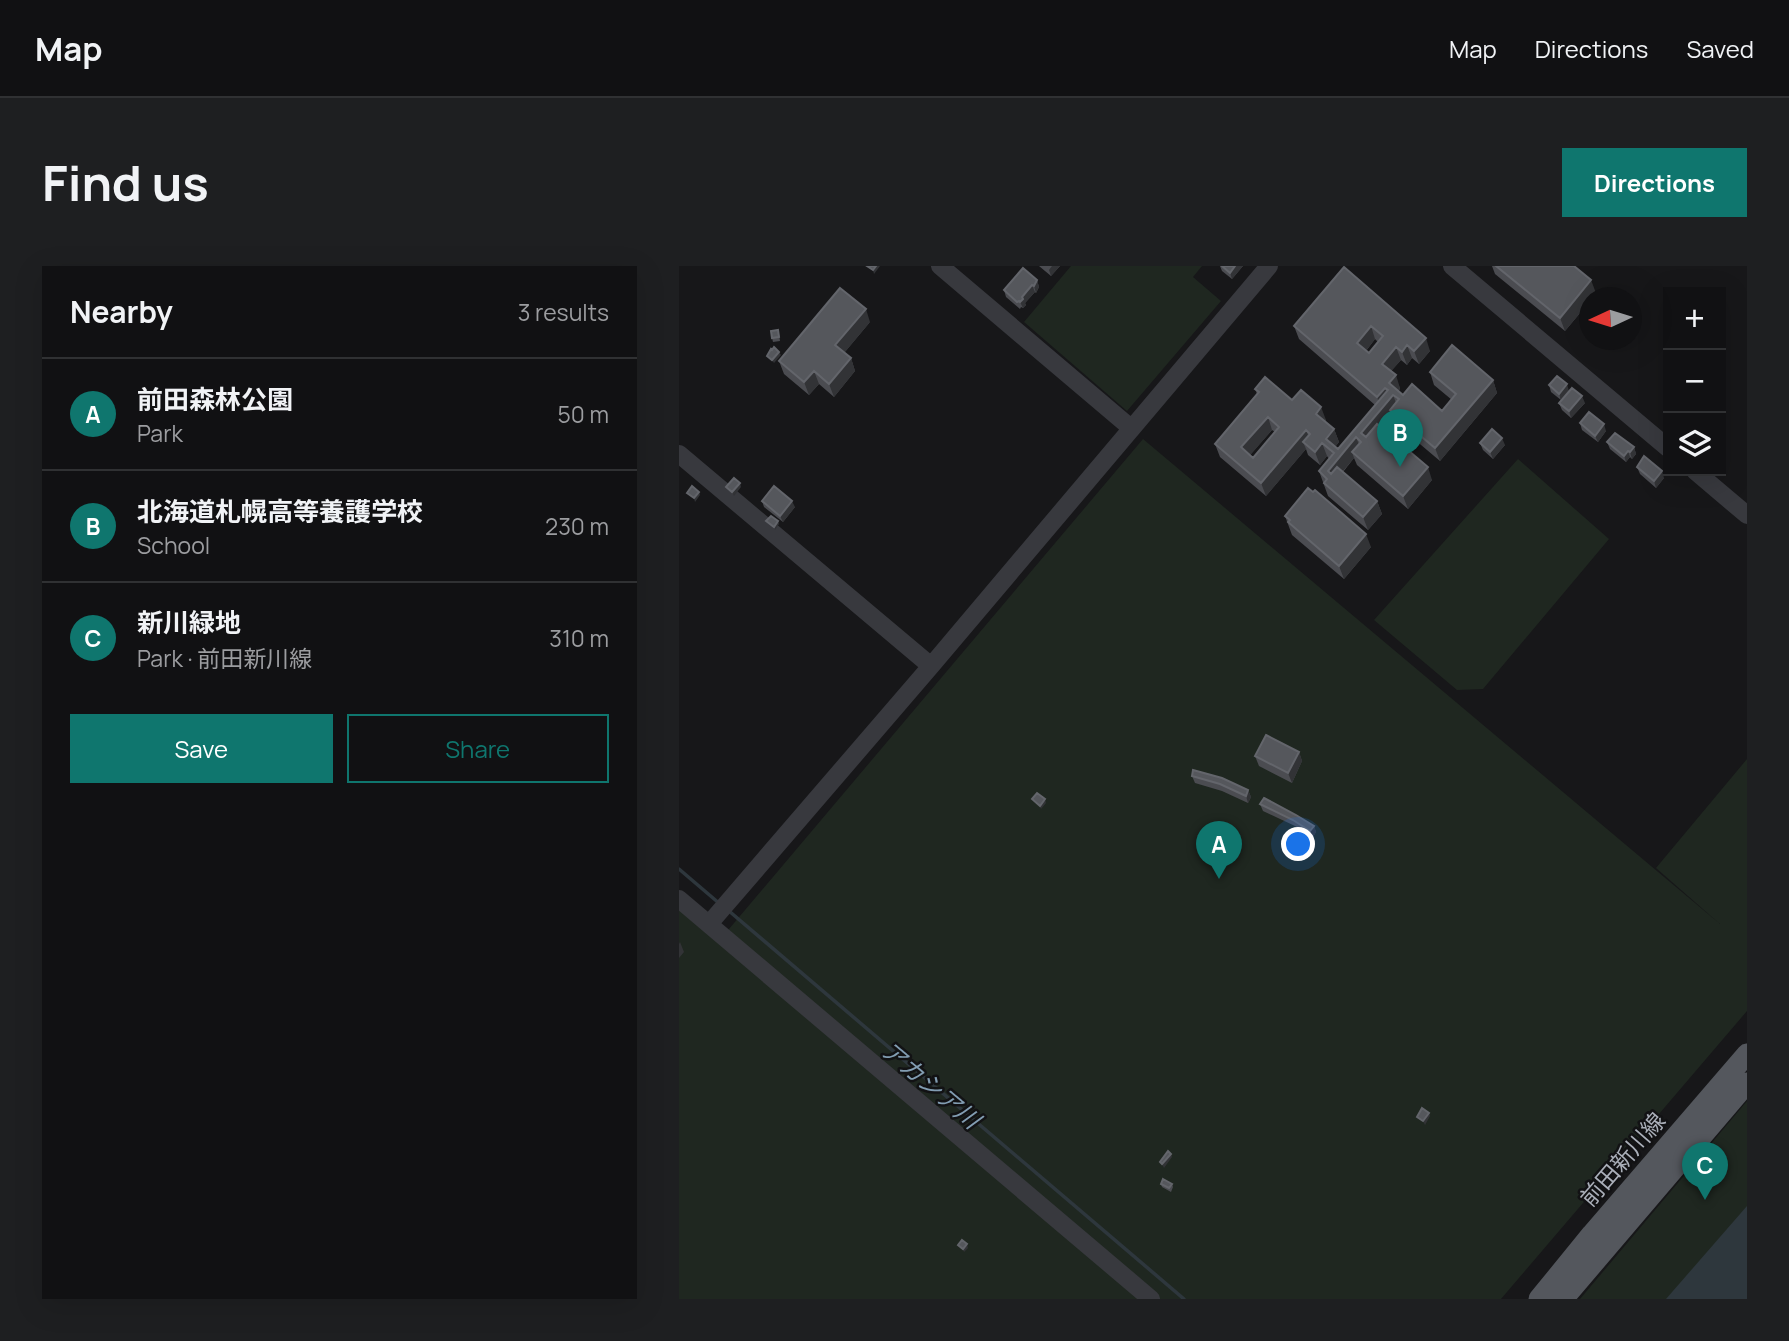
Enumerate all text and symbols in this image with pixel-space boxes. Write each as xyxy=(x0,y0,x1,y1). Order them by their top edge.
text: Map xyxy=(35,26,103,71)
text: Map xyxy=(1449,32,1497,65)
text: Directions xyxy=(1535,32,1648,65)
text: Saved xyxy=(1686,32,1754,65)
button: Directions xyxy=(1562,148,1747,217)
text: Find us xyxy=(42,149,209,216)
north arrow xyxy=(1579,287,1642,350)
map controls xyxy=(1663,287,1726,476)
button: + xyxy=(1663,287,1726,350)
text: Nearby xyxy=(70,291,173,332)
text: 3 results xyxy=(518,296,609,328)
button: − xyxy=(1663,350,1726,413)
text: 前田森林公園 xyxy=(137,381,293,417)
text: A xyxy=(85,398,101,430)
text: 50 m xyxy=(558,398,609,430)
pin: B xyxy=(1377,409,1423,467)
button: layers xyxy=(1663,413,1726,476)
text: Park xyxy=(137,417,183,449)
text: 北海道札幌高等養護学校 xyxy=(137,493,423,529)
text: B xyxy=(86,510,100,542)
text: 230 m xyxy=(545,510,609,542)
text: School xyxy=(137,529,210,561)
text: 新川緑地 xyxy=(137,604,241,640)
text: C xyxy=(85,622,102,654)
text: 310 m xyxy=(549,622,609,654)
text: Park · 前田新川線 xyxy=(137,642,312,674)
button: Save xyxy=(70,714,333,783)
button: Share xyxy=(347,714,609,783)
pin: A xyxy=(1196,821,1242,879)
your location xyxy=(1281,827,1315,861)
water label: アカシア川 xyxy=(874,1033,990,1137)
street label: 前田新川線 xyxy=(1572,1105,1672,1213)
pin: C xyxy=(1682,1142,1728,1200)

